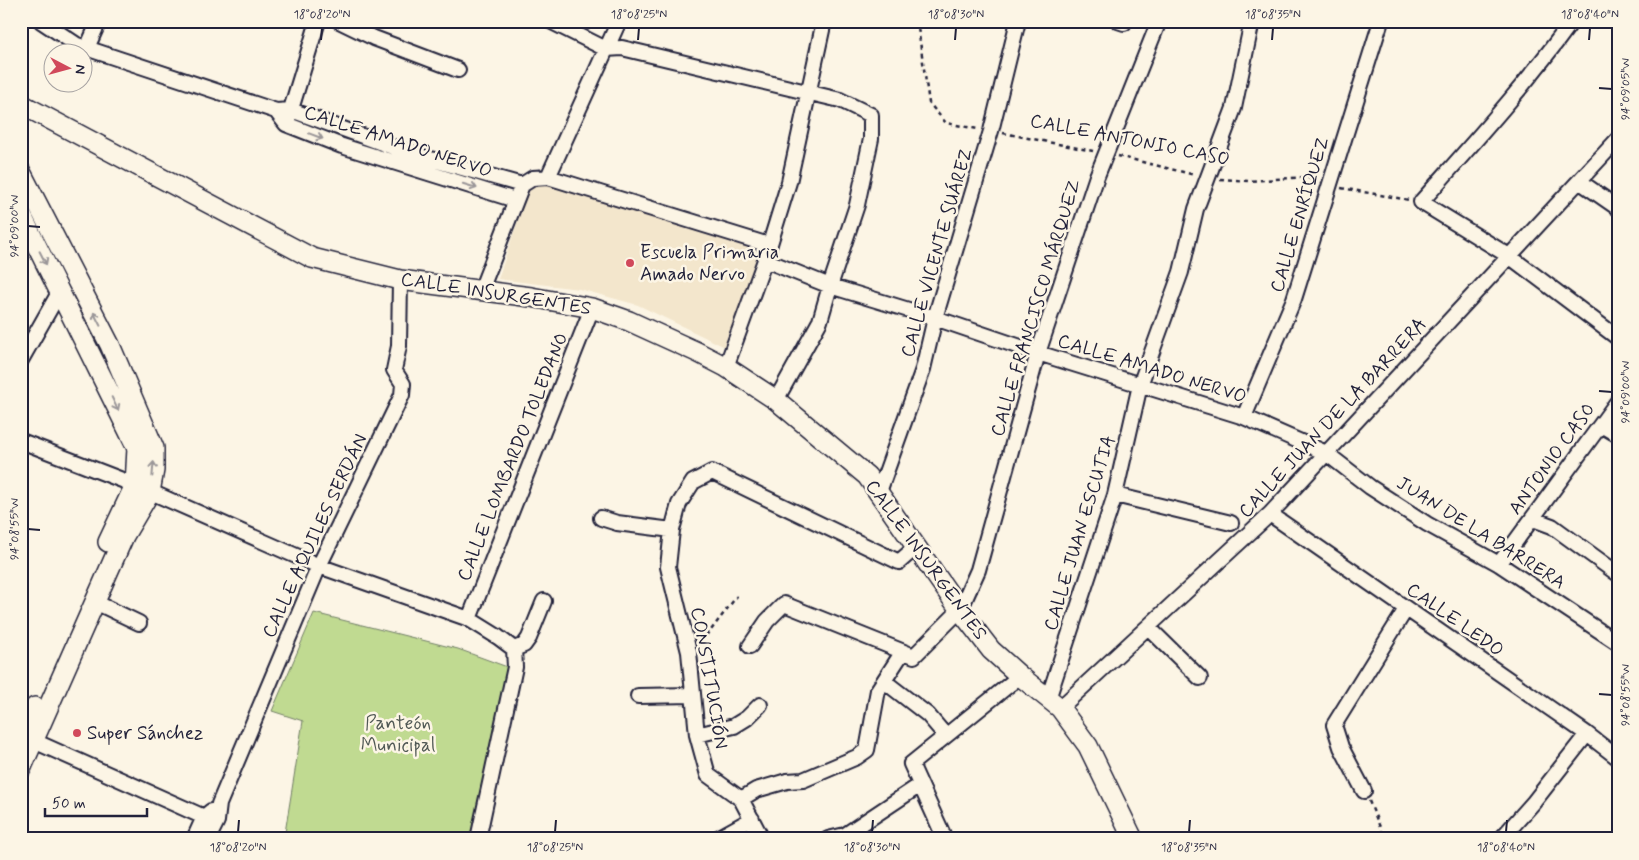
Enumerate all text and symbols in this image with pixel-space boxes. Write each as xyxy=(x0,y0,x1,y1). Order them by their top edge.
text: 18°08'20"N xyxy=(294,7,350,23)
text: 18°08'25"N xyxy=(611,7,667,23)
text: 18°08'30"N xyxy=(928,7,984,23)
text: 18°08'35"N xyxy=(1245,7,1301,23)
text: 18°08'40"N xyxy=(1561,7,1619,23)
north arrow xyxy=(42,42,92,92)
text: 94°09'05"W xyxy=(1618,58,1634,120)
text: N xyxy=(70,64,89,75)
street label: CALLE AMADO NERVO xyxy=(301,100,495,184)
street label: CALLE ANTONIO CASO xyxy=(1028,108,1232,172)
one-way arrow xyxy=(308,131,323,141)
street label: CALLE ENRÍQUEZ xyxy=(1264,134,1336,296)
street label: CALLE VICENTE SUÁREZ xyxy=(894,145,979,360)
street label: CALLE FRANCISCO MÁRQUEZ xyxy=(984,176,1087,440)
one-way arrow xyxy=(462,181,478,191)
text: 94°09'00"W xyxy=(7,195,23,257)
place label: Escuela Primaria Amado Nervo xyxy=(640,240,779,287)
one-way arrow xyxy=(39,250,48,265)
marker: Escuela Primaria Amado Nervo xyxy=(624,257,636,269)
street label: CALLE INSURGENTES xyxy=(399,267,593,321)
one-way arrow xyxy=(92,312,101,327)
street label: CALLE JUAN DE LA BARRERA xyxy=(1233,312,1433,524)
street label: CALLE AMADO NERVO xyxy=(1054,328,1250,410)
street label: CALLE LOMBARDO TOLEDANO xyxy=(452,329,574,585)
text: 94°09'00"W xyxy=(1618,361,1634,423)
one-way arrow xyxy=(110,396,120,411)
street label: ANTONIO CASO xyxy=(1503,398,1601,520)
street label: CALLE AQUILES SERDÁN xyxy=(256,430,373,642)
street label: CALLE JUAN ESCUTIA xyxy=(1038,432,1122,634)
one-way arrow xyxy=(148,462,158,478)
street label: JUAN DE LA BARRERA xyxy=(1392,471,1570,595)
street label: CALLE INSURGENTES xyxy=(859,475,993,645)
text: 94°08'55"W xyxy=(7,498,23,560)
street label: CALLE LEDO xyxy=(1401,577,1509,663)
street label: CONSTITUCIÓN xyxy=(684,605,734,751)
text: 94°08'55"W xyxy=(1618,664,1634,726)
park label: Panteón Municipal xyxy=(361,711,436,758)
place label: Super Sánchez xyxy=(87,721,204,746)
marker: Super Sánchez xyxy=(71,727,83,739)
scale bar xyxy=(45,785,148,817)
text: 50 m xyxy=(52,794,86,814)
text: 18°08'20"N xyxy=(210,840,266,856)
text: 18°08'25"N xyxy=(527,840,583,856)
text: 18°08'30"N xyxy=(844,840,900,856)
text: 18°08'35"N xyxy=(1161,840,1217,856)
text: 18°08'40"N xyxy=(1477,840,1535,856)

